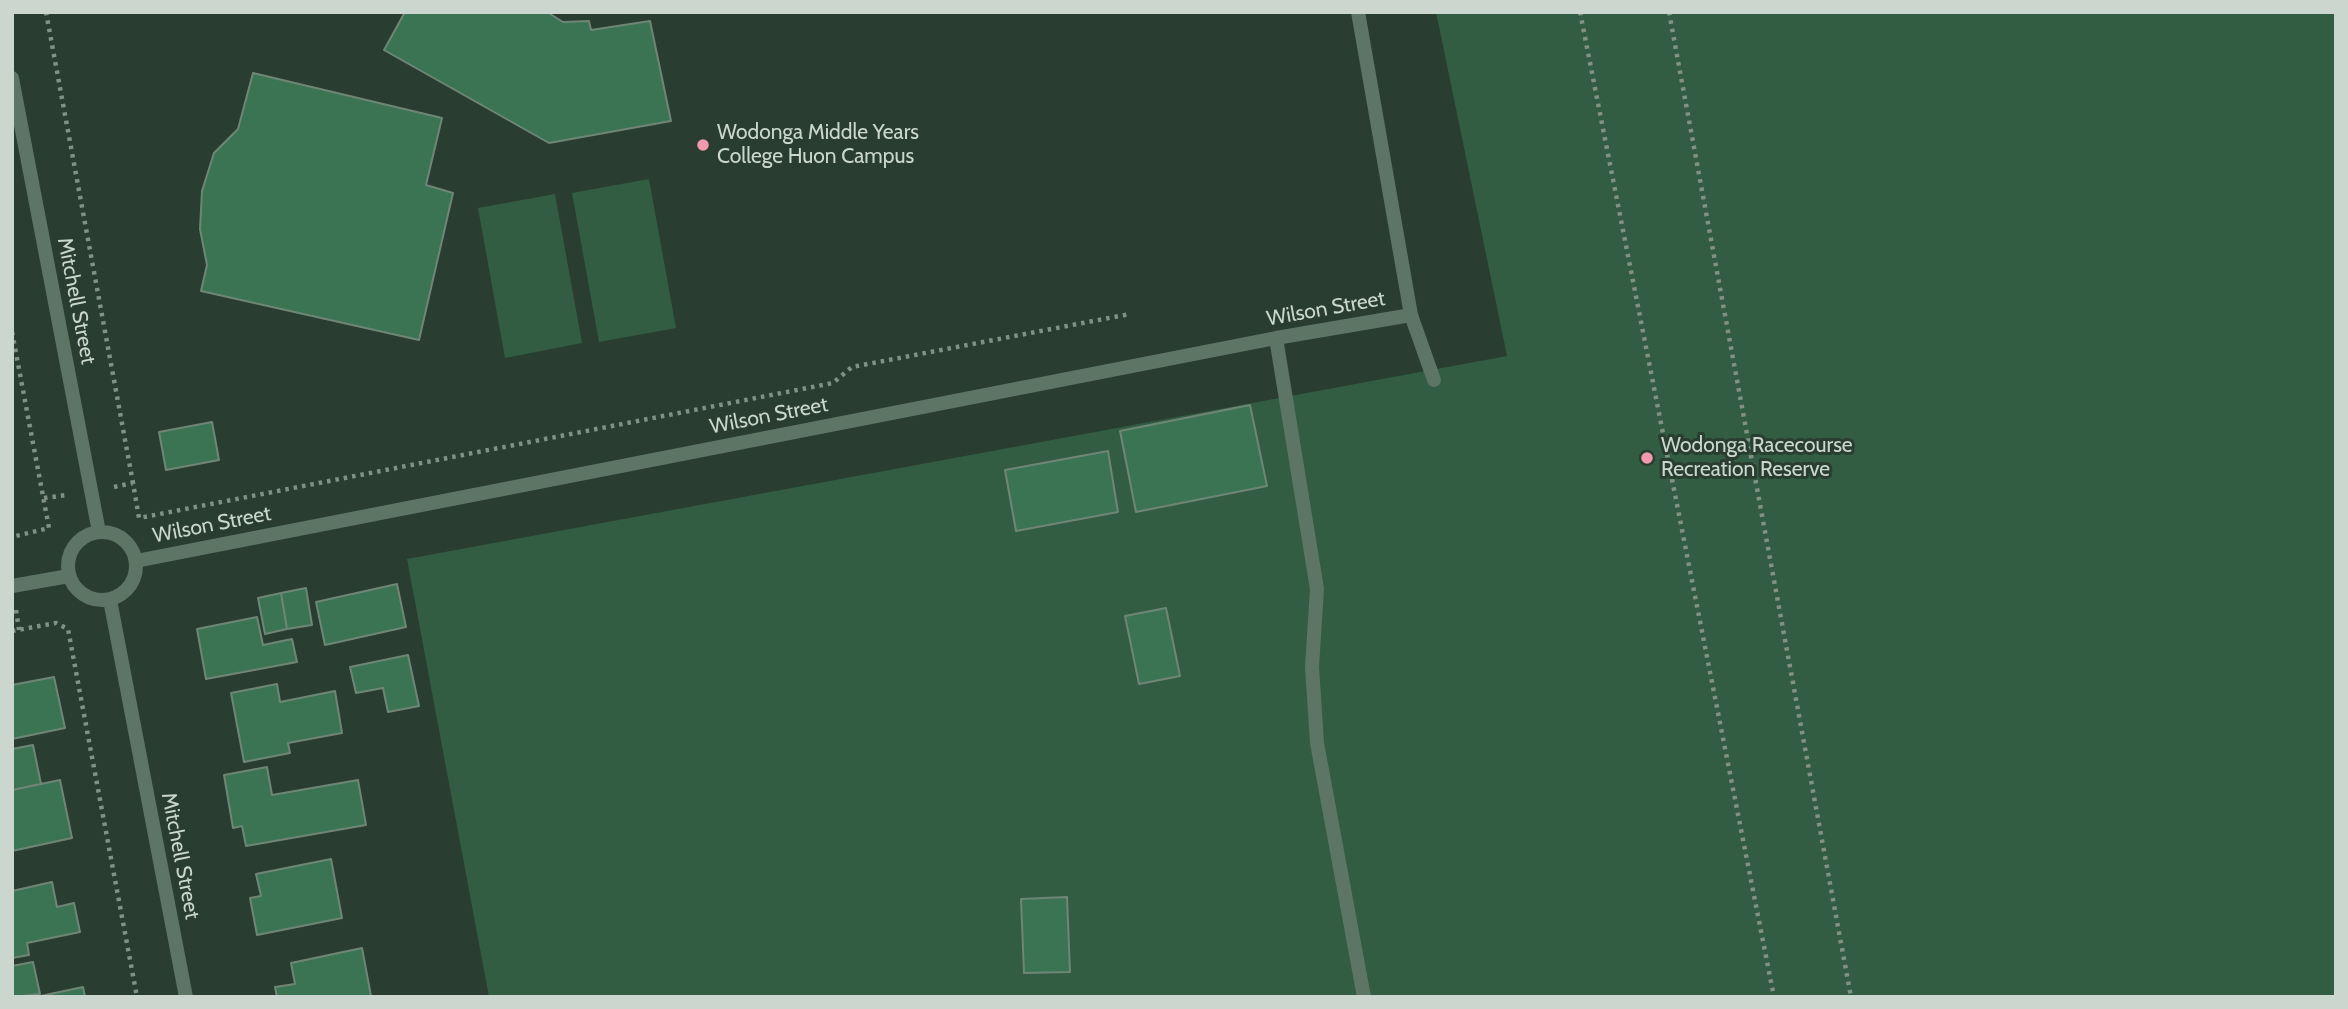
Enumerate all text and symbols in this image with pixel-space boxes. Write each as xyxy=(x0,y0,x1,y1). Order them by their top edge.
place label: Wodonga Middle Years College Huon Campus xyxy=(717,120,919,170)
marker: Wodonga Middle Years College Huon Campus xyxy=(695,137,711,153)
street label: Mitchell Street xyxy=(51,235,101,367)
street label: Wilson Street xyxy=(1265,286,1387,332)
street label: Wilson Street xyxy=(708,392,830,440)
place label: Wodonga Racecourse Recreation Reserve xyxy=(1661,433,1853,483)
marker: Wodonga Racecourse Recreation Reserve xyxy=(1639,450,1655,466)
street label: Wilson Street xyxy=(151,501,273,549)
street label: Mitchell Street xyxy=(155,790,205,922)

